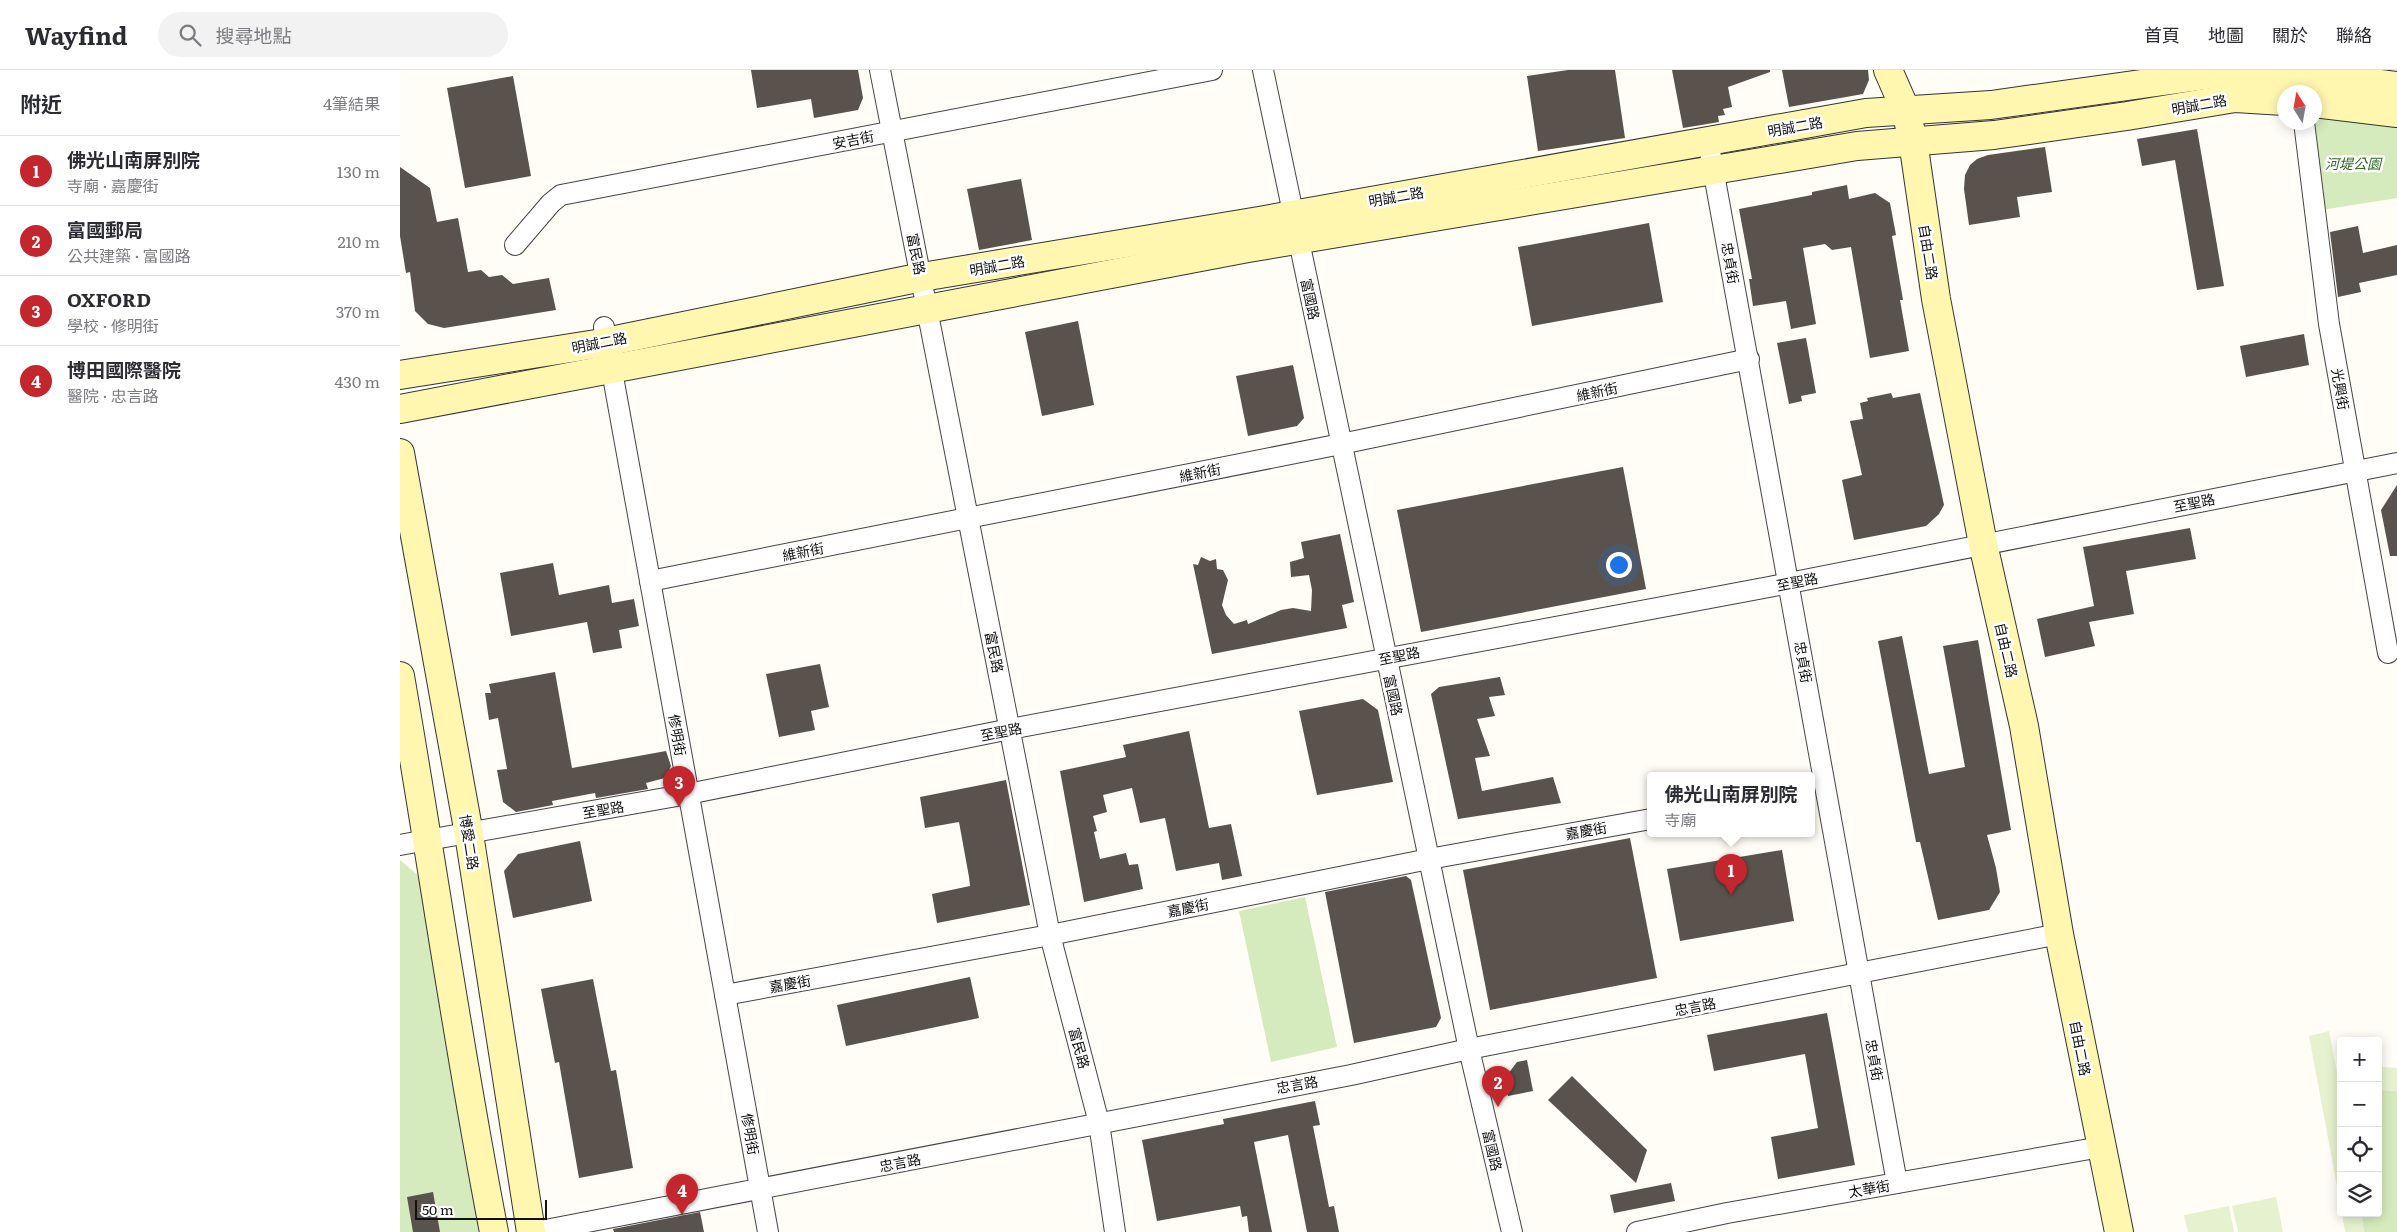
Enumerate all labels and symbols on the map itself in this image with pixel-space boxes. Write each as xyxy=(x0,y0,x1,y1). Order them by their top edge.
north arrow xyxy=(2277,85,2322,130)
street label: 明誠二路 xyxy=(2170,89,2228,119)
street label: 明誠二路 xyxy=(1766,111,1824,141)
street label: 安吉街 xyxy=(830,125,876,153)
park label: 河堤公園 xyxy=(2325,153,2383,173)
street label: 明誠二路 xyxy=(1367,181,1425,211)
street label: 自由二路 xyxy=(1915,223,1943,281)
street label: 富民路 xyxy=(903,231,931,277)
street label: 忠貞街 xyxy=(1718,241,1744,285)
street label: 明誠二路 xyxy=(968,250,1026,280)
street label: 富國路 xyxy=(1297,276,1325,322)
street label: 明誠二路 xyxy=(570,327,628,357)
street label: 光興街 xyxy=(2328,367,2354,411)
street label: 維新街 xyxy=(1574,377,1620,405)
street label: 維新街 xyxy=(1177,458,1223,486)
street label: 至聖路 xyxy=(2171,488,2217,516)
street label: 維新街 xyxy=(780,537,826,565)
your location xyxy=(1606,552,1632,578)
street label: 至聖路 xyxy=(1774,567,1820,595)
street label: 自由二路 xyxy=(1991,620,2023,680)
street label: 富民路 xyxy=(981,629,1009,675)
street label: 忠貞街 xyxy=(1791,640,1817,684)
street label: 至聖路 xyxy=(1376,641,1422,669)
street label: 富國路 xyxy=(1380,672,1408,718)
street label: 修明街 xyxy=(665,713,691,757)
street label: 至聖路 xyxy=(978,717,1024,745)
pin: 3 xyxy=(663,766,695,807)
street label: 至聖路 xyxy=(581,796,625,822)
street label: 博愛二路 xyxy=(456,813,484,871)
street label: 嘉慶街 xyxy=(1564,817,1608,843)
pin: 1 xyxy=(1715,854,1747,895)
street label: 嘉慶街 xyxy=(1165,893,1211,921)
street label: 嘉慶街 xyxy=(768,970,812,996)
street label: 忠言路 xyxy=(1672,992,1718,1020)
street label: 自由二路 xyxy=(2066,1019,2096,1077)
street label: 富民路 xyxy=(1065,1025,1095,1071)
street label: 忠貞街 xyxy=(1862,1038,1888,1082)
pin: 2 xyxy=(1482,1066,1514,1107)
street label: 忠言路 xyxy=(1275,1071,1319,1097)
street label: 修明街 xyxy=(738,1112,764,1156)
street label: 富國路 xyxy=(1479,1127,1507,1173)
street label: 忠言路 xyxy=(877,1148,923,1176)
pin: 4 xyxy=(666,1174,698,1215)
street label: 太華街 xyxy=(1847,1175,1891,1201)
scale bar xyxy=(415,1197,548,1220)

